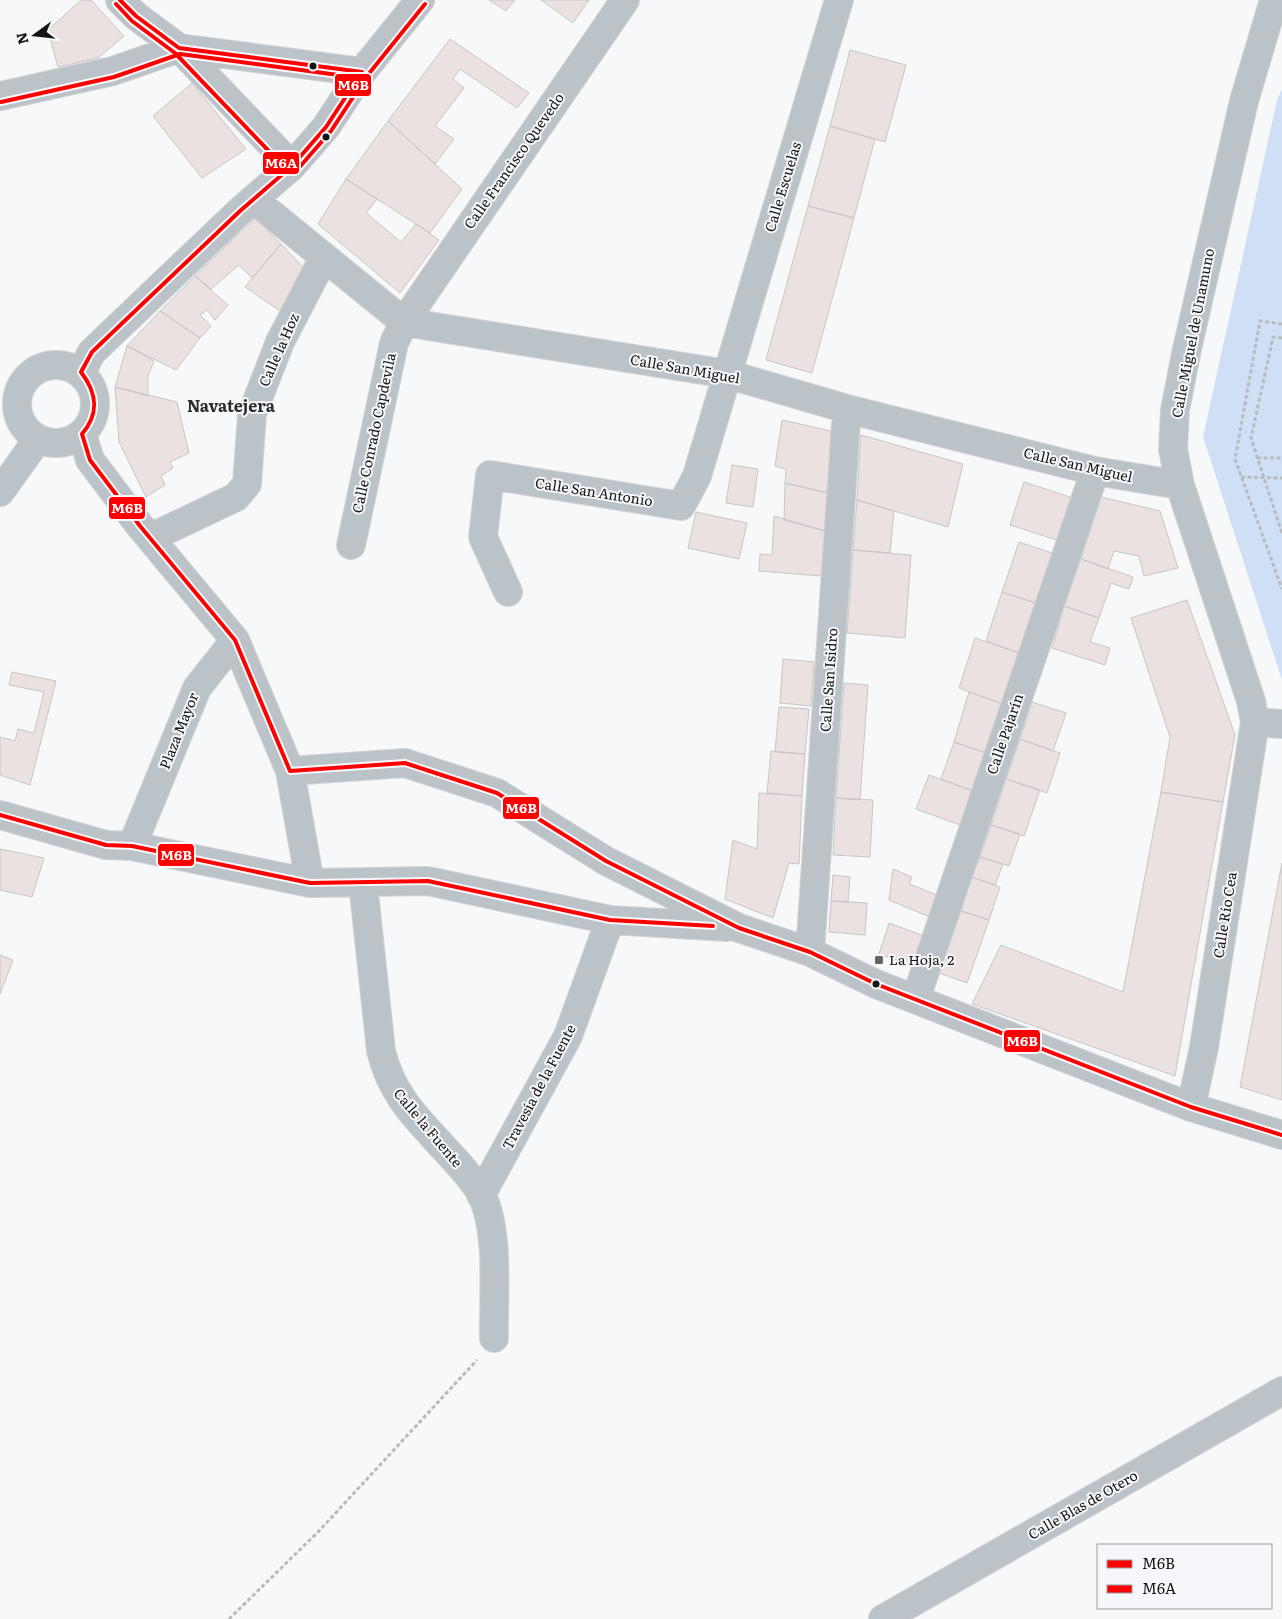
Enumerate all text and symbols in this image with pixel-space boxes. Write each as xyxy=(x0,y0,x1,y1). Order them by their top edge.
north arrow xyxy=(10,10,60,60)
text: N xyxy=(10,30,33,47)
unlabelled marker xyxy=(308,61,318,71)
line badge: M6B xyxy=(334,73,372,97)
text: M6B xyxy=(337,74,369,94)
street label: Calle Francisco Quevedo xyxy=(458,88,568,233)
unlabelled marker xyxy=(321,132,331,142)
street label: Calle Escuelas xyxy=(759,139,805,234)
line badge: M6A xyxy=(262,151,300,175)
text: M6A xyxy=(265,152,298,172)
street label: Calle Miguel de Unamuno xyxy=(1166,246,1218,419)
street label: Calle la Hoz xyxy=(253,310,303,389)
street label: Calle San Miguel xyxy=(629,349,742,388)
street label: Calle Conrado Capdevila xyxy=(346,350,400,515)
district label: Navatejera xyxy=(187,393,276,417)
street label: Calle San Miguel xyxy=(1022,442,1135,486)
street label: Calle San Antonio xyxy=(534,472,654,510)
line badge: M6B xyxy=(108,496,146,520)
text: M6B xyxy=(111,497,143,517)
street label: Calle San Isidro xyxy=(814,627,842,733)
street label: Plaza Mayor xyxy=(154,689,203,772)
street label: Calle Pajarín xyxy=(981,691,1027,777)
line badge: M6B xyxy=(502,796,540,820)
text: M6B xyxy=(505,797,537,817)
line badge: M6B xyxy=(157,843,195,867)
text: M6B xyxy=(160,844,192,864)
street label: Calle Río Cea xyxy=(1207,870,1241,959)
place label: La Hoja, 2 xyxy=(889,949,954,969)
marker: La Hoja, 2 xyxy=(873,954,885,966)
unlabelled marker xyxy=(871,979,881,989)
street label: Travesía de la Fuente xyxy=(497,1020,580,1153)
line badge: M6B xyxy=(1003,1029,1041,1053)
text: M6B xyxy=(1006,1030,1038,1050)
street label: Calle la Fuente xyxy=(390,1084,468,1171)
street label: Calle Blas de Otero xyxy=(1024,1465,1141,1544)
legend xyxy=(1097,1544,1272,1609)
text: M6B xyxy=(1142,1551,1175,1574)
text: M6A xyxy=(1142,1576,1176,1599)

